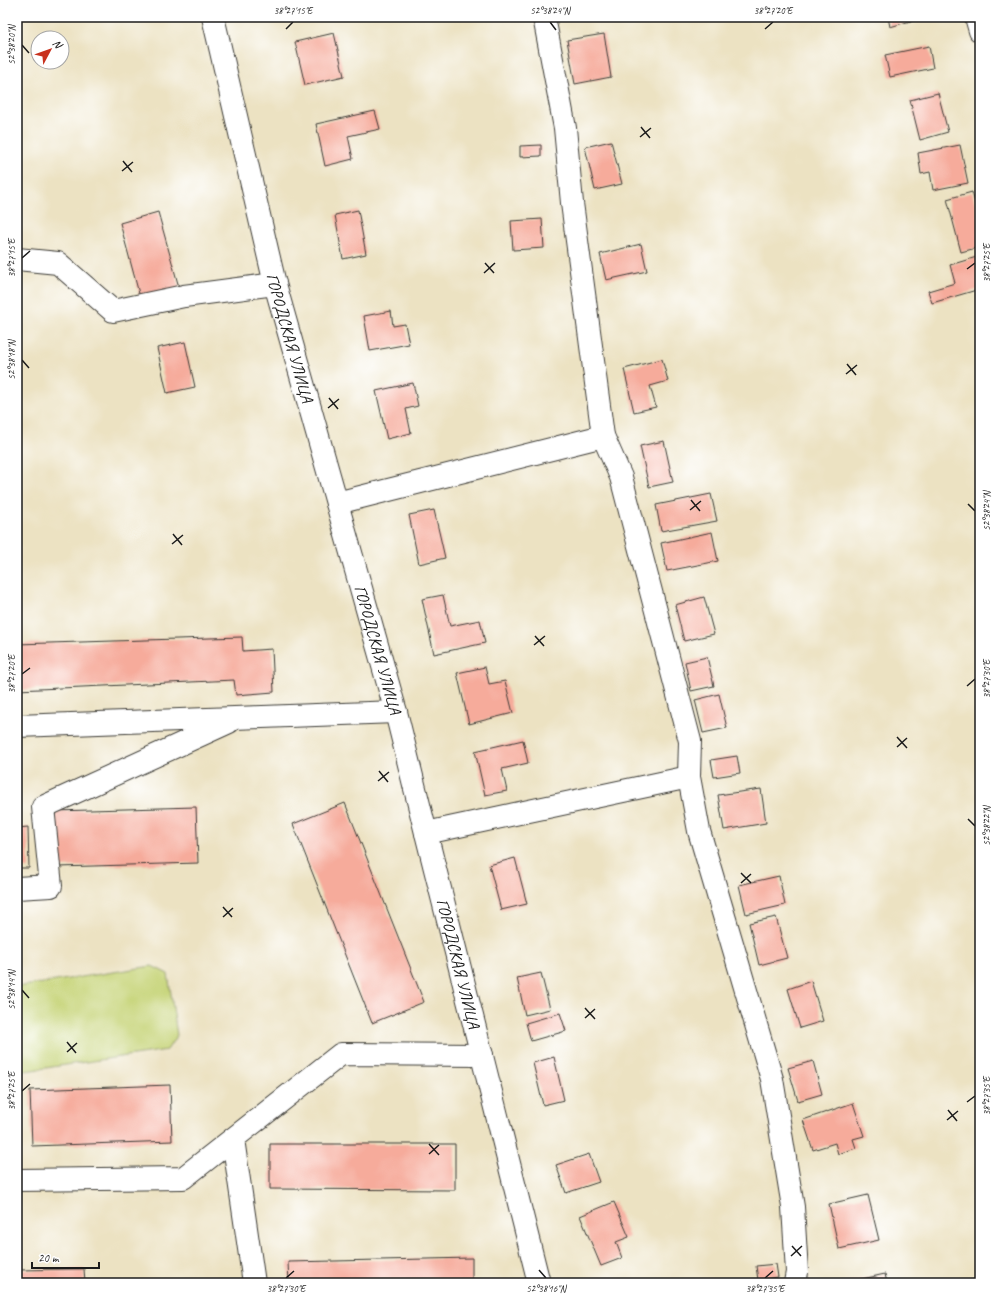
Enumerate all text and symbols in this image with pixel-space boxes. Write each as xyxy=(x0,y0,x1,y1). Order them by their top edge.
text: 38°27'15"E xyxy=(274,4,314,17)
text: 52°38'24"N xyxy=(530,4,572,17)
text: 38°27'20"E xyxy=(754,4,794,17)
text: 52°38'20"N xyxy=(5,23,18,65)
north arrow xyxy=(30,30,70,70)
text: N xyxy=(50,36,66,52)
text: 38°27'15"E xyxy=(5,237,18,277)
text: 38°27'25"E xyxy=(980,242,993,282)
street label: ГОРОДСКАЯ УЛИЦА xyxy=(262,271,319,406)
text: 52°38'18"N xyxy=(5,338,18,380)
text: 52°38'24"N xyxy=(980,489,993,531)
street label: ГОРОДСКАЯ УЛИЦА xyxy=(350,583,407,718)
text: 38°27'20"E xyxy=(5,653,18,693)
text: 38°27'30"E xyxy=(980,658,993,698)
text: 52°38'22"N xyxy=(980,804,993,846)
street label: ГОРОДСКАЯ УЛИЦА xyxy=(432,896,485,1032)
text: 52°38'14"N xyxy=(5,968,18,1010)
text: 38°27'25"E xyxy=(5,1070,18,1110)
text: 38°27'35"E xyxy=(980,1075,993,1115)
scale bar xyxy=(32,1244,99,1270)
text: 20 m xyxy=(38,1250,60,1266)
text: 38°27'30"E xyxy=(267,1282,307,1295)
text: 52°38'16"N xyxy=(526,1282,568,1295)
text: 38°27'35"E xyxy=(746,1282,786,1295)

